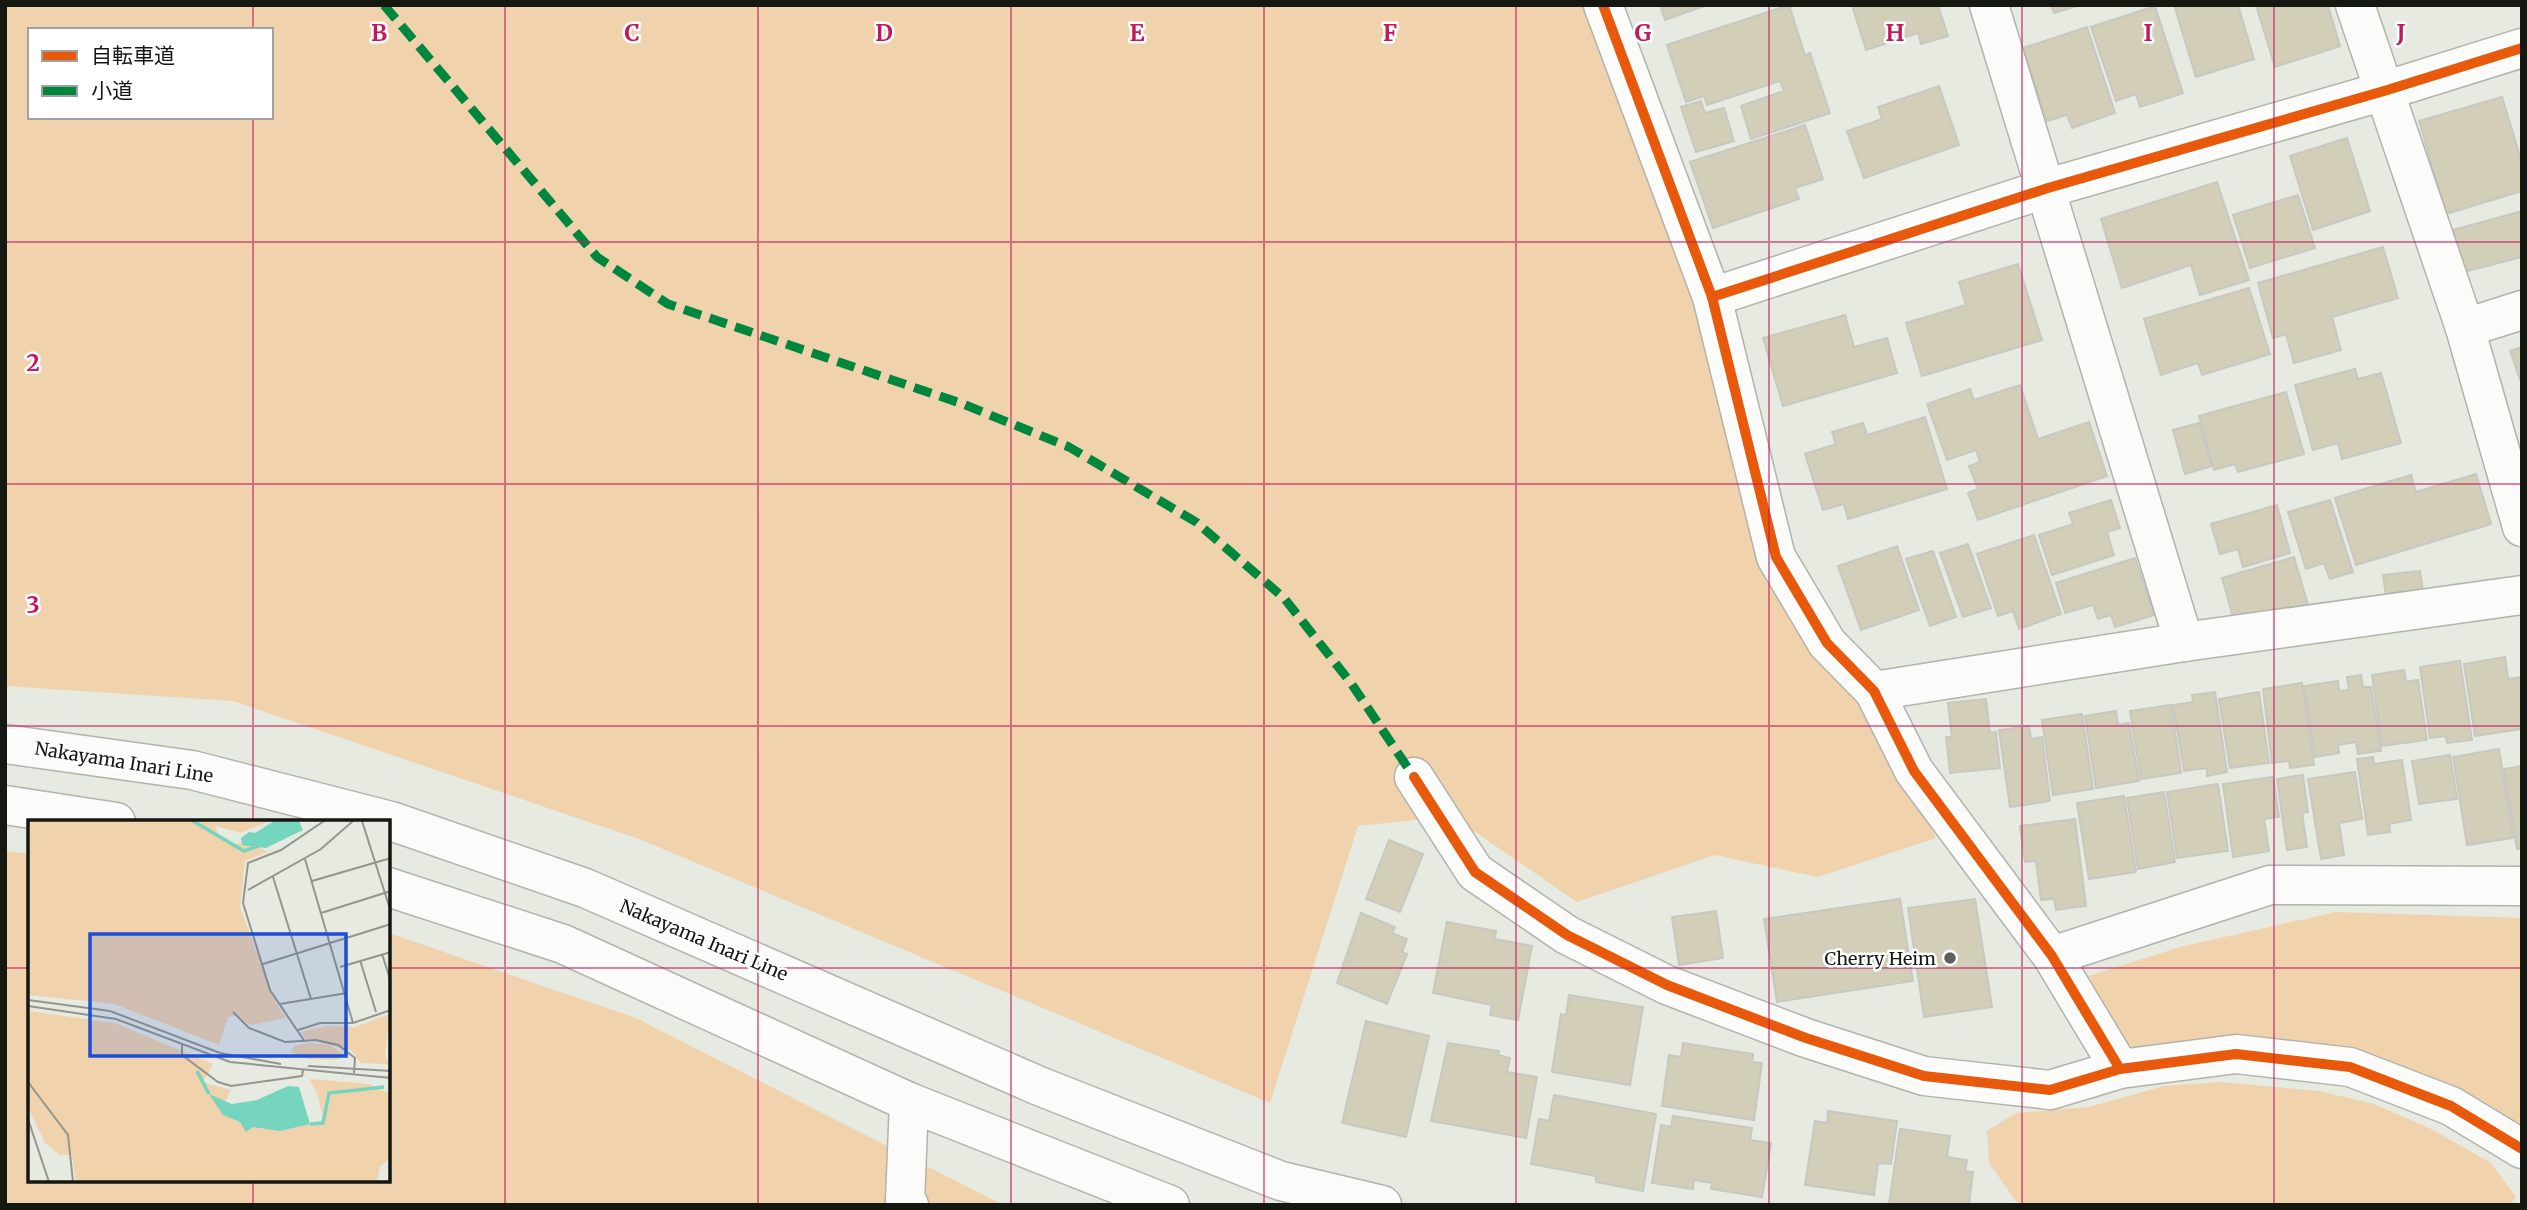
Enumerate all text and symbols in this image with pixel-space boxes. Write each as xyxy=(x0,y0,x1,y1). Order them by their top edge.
text: B xyxy=(371,18,387,47)
text: C xyxy=(624,18,640,47)
text: D xyxy=(875,18,893,47)
text: E xyxy=(1129,18,1145,47)
text: F xyxy=(1383,18,1397,47)
text: G xyxy=(1635,18,1652,47)
text: H xyxy=(1886,18,1905,47)
text: I xyxy=(2143,18,2153,47)
text: J xyxy=(2395,18,2406,47)
legend xyxy=(28,28,273,119)
text: 自転車道 xyxy=(91,42,175,69)
text: 小道 xyxy=(91,77,133,104)
text: 2 xyxy=(26,348,40,377)
text: 3 xyxy=(26,590,40,619)
street label: Nakayama Inari Line xyxy=(33,737,215,787)
inset map xyxy=(28,820,390,1182)
street label: Nakayama Inari Line xyxy=(617,894,791,986)
place label: Cherry Heim xyxy=(1825,947,1936,970)
marker: Cherry Heim xyxy=(1942,950,1958,966)

